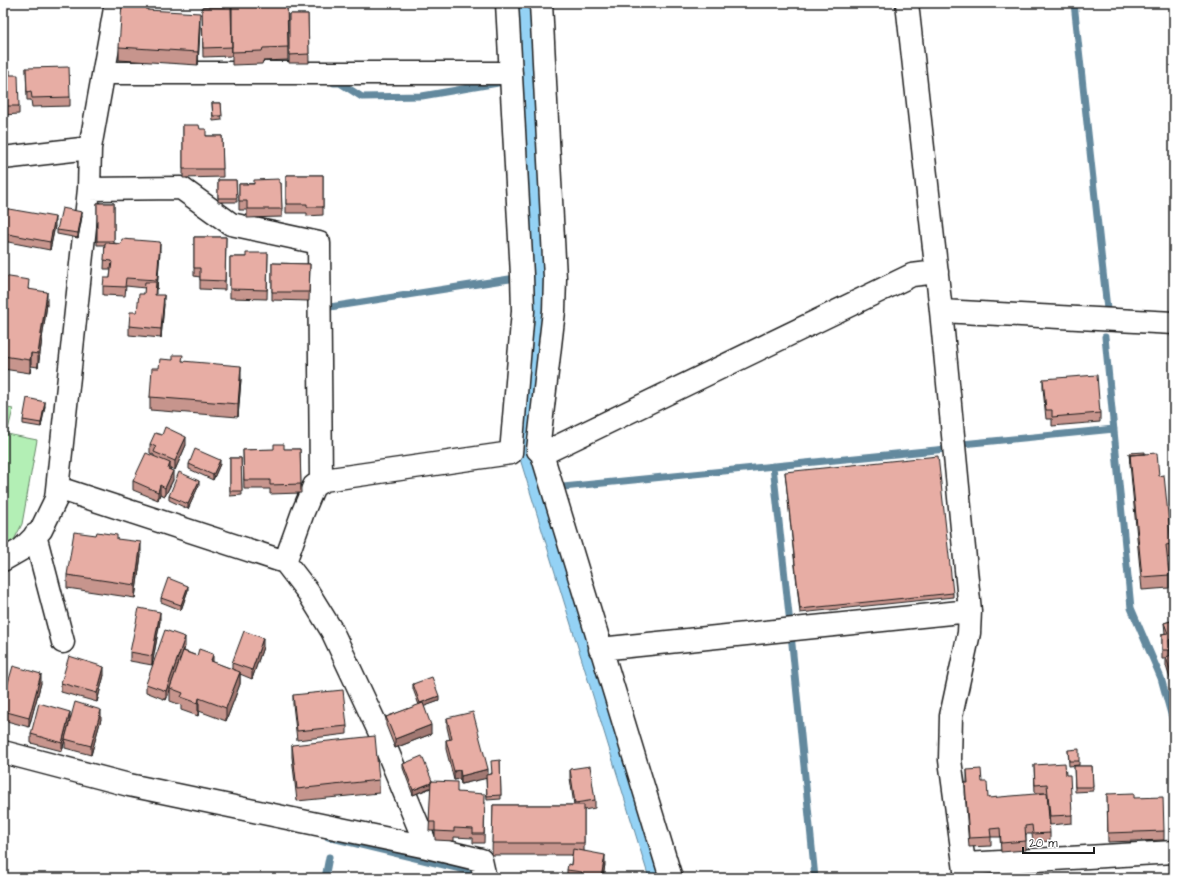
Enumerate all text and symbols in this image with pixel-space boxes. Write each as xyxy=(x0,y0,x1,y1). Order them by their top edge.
scale bar xyxy=(1023,829,1094,855)
text: 20 m xyxy=(1029,835,1058,852)

